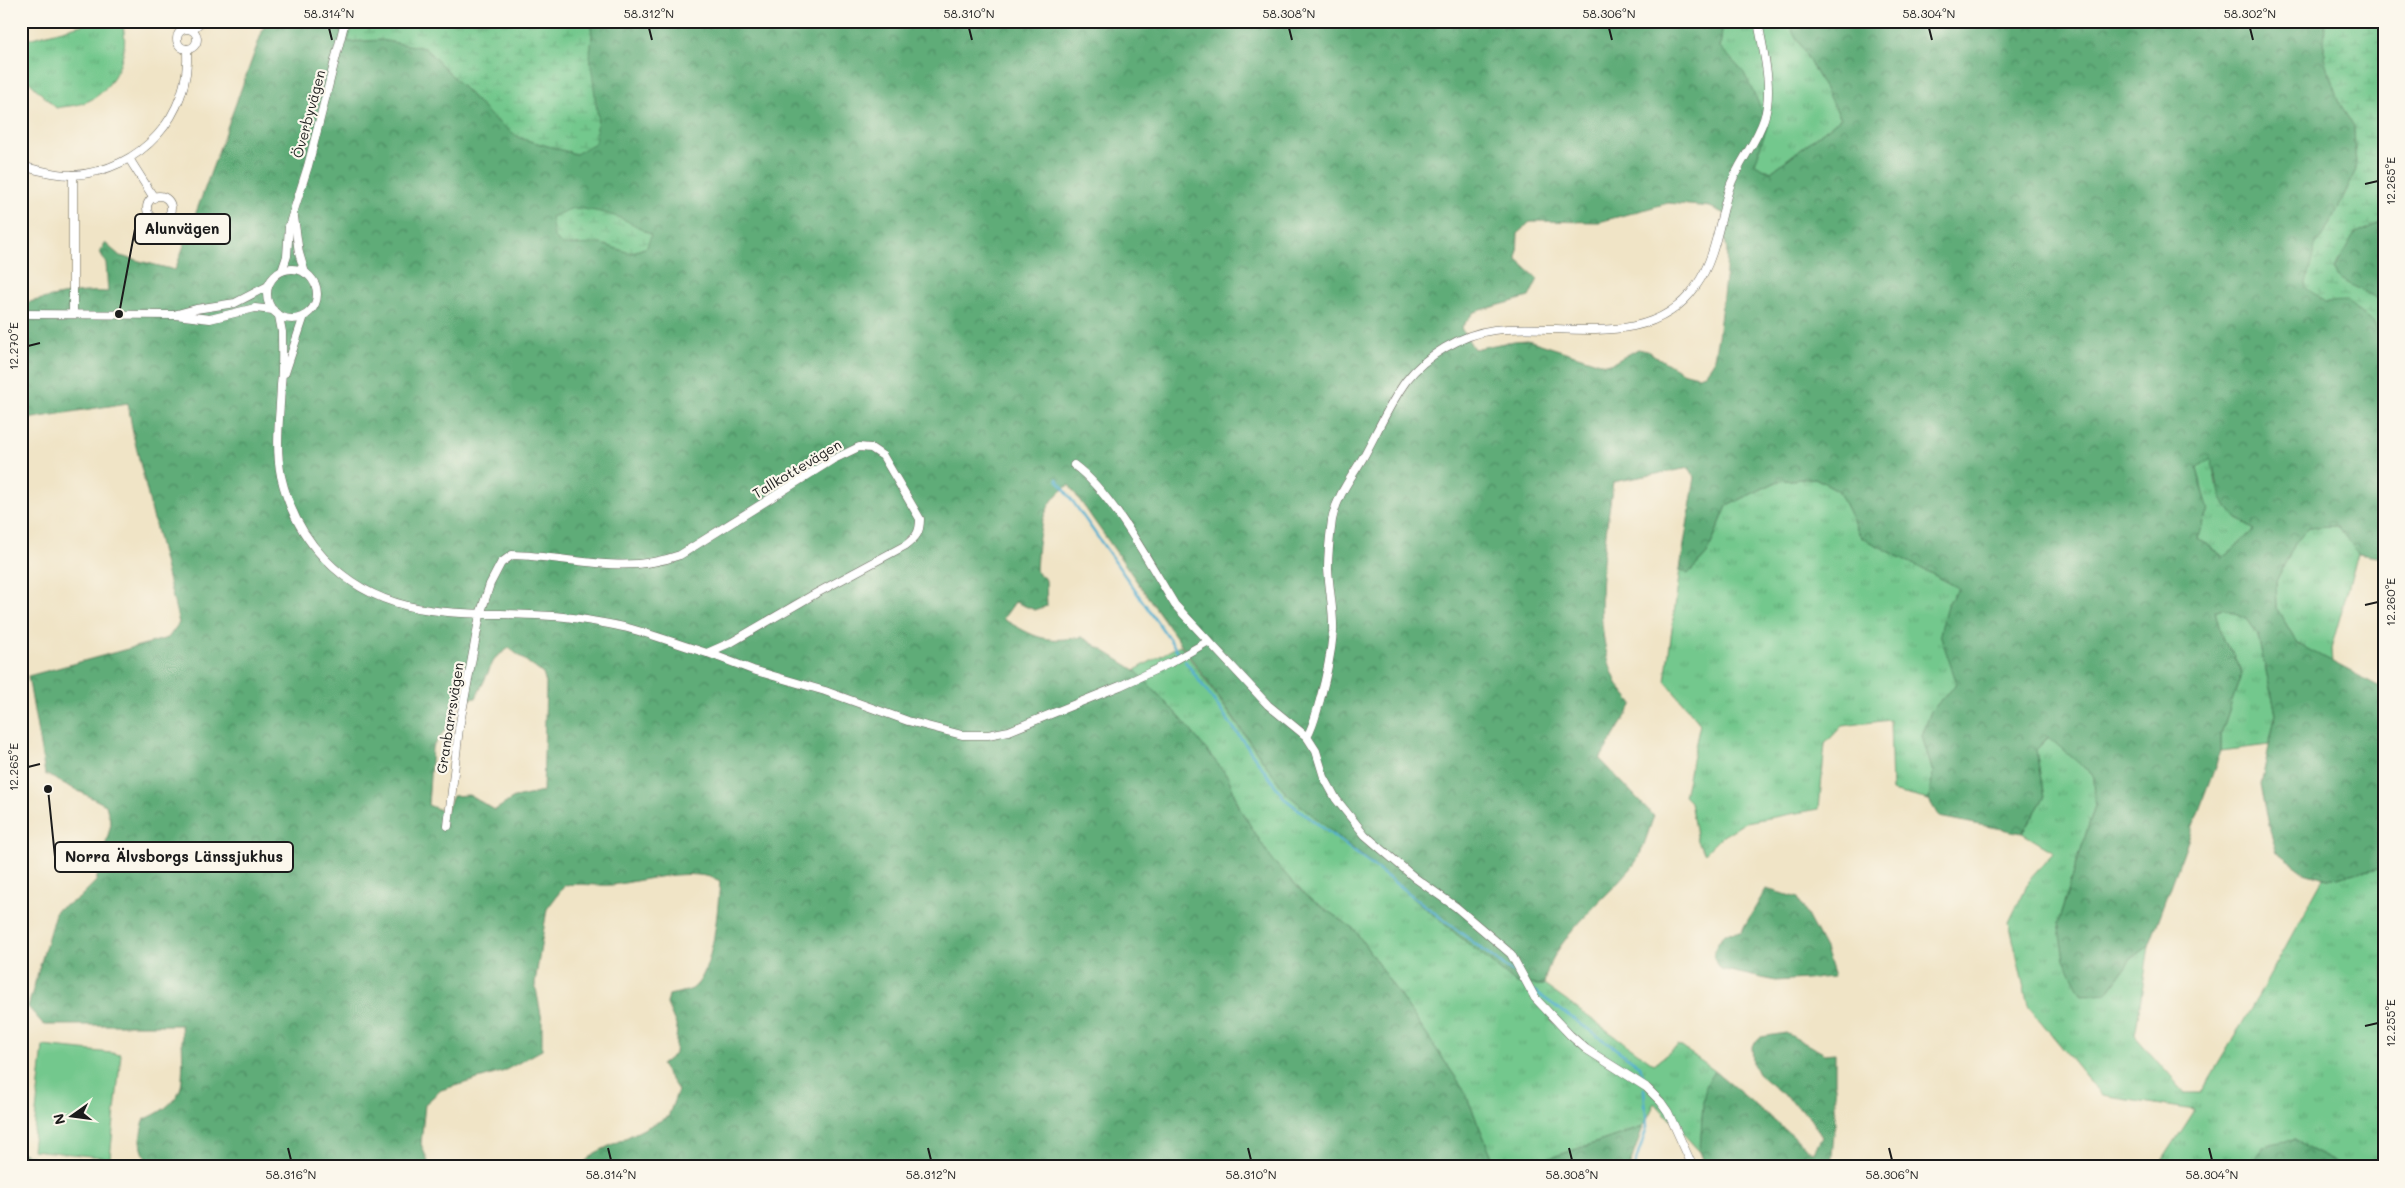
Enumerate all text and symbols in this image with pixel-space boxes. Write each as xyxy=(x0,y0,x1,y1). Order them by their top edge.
text: 58.314°N xyxy=(304,5,354,21)
text: 58.312°N xyxy=(624,5,674,21)
text: 58.310°N xyxy=(943,5,995,21)
text: 58.308°N xyxy=(1263,5,1315,21)
text: 58.306°N xyxy=(1583,5,1635,21)
text: 58.304°N xyxy=(1903,5,1955,21)
text: 58.302°N xyxy=(2224,5,2276,21)
street label: Överbyvägen xyxy=(288,68,329,160)
text: 12.265°E xyxy=(2382,157,2398,205)
callout: Alunvägen xyxy=(135,214,230,244)
text: Alunvägen xyxy=(145,218,219,238)
text: 12.270°E xyxy=(5,322,21,370)
street label: Tallkottevägen xyxy=(749,435,845,503)
text: 12.260°E xyxy=(2382,578,2398,626)
street label: Granbarrsvägen xyxy=(431,661,468,775)
text: 12.265°E xyxy=(5,743,21,791)
callout: Norra Älvsborgs Länssjukhus xyxy=(55,842,293,872)
text: Norra Älvsborgs Länssjukhus xyxy=(65,846,283,866)
text: 12.255°E xyxy=(2382,999,2398,1047)
north arrow xyxy=(48,1090,98,1140)
text: N xyxy=(48,1112,69,1127)
text: 58.316°N xyxy=(266,1166,316,1182)
text: 58.314°N xyxy=(586,1166,636,1182)
text: 58.312°N xyxy=(906,1166,956,1182)
text: 58.310°N xyxy=(1225,1166,1277,1182)
text: 58.308°N xyxy=(1546,1166,1598,1182)
text: 58.306°N xyxy=(1866,1166,1918,1182)
text: 58.304°N xyxy=(2186,1166,2238,1182)

